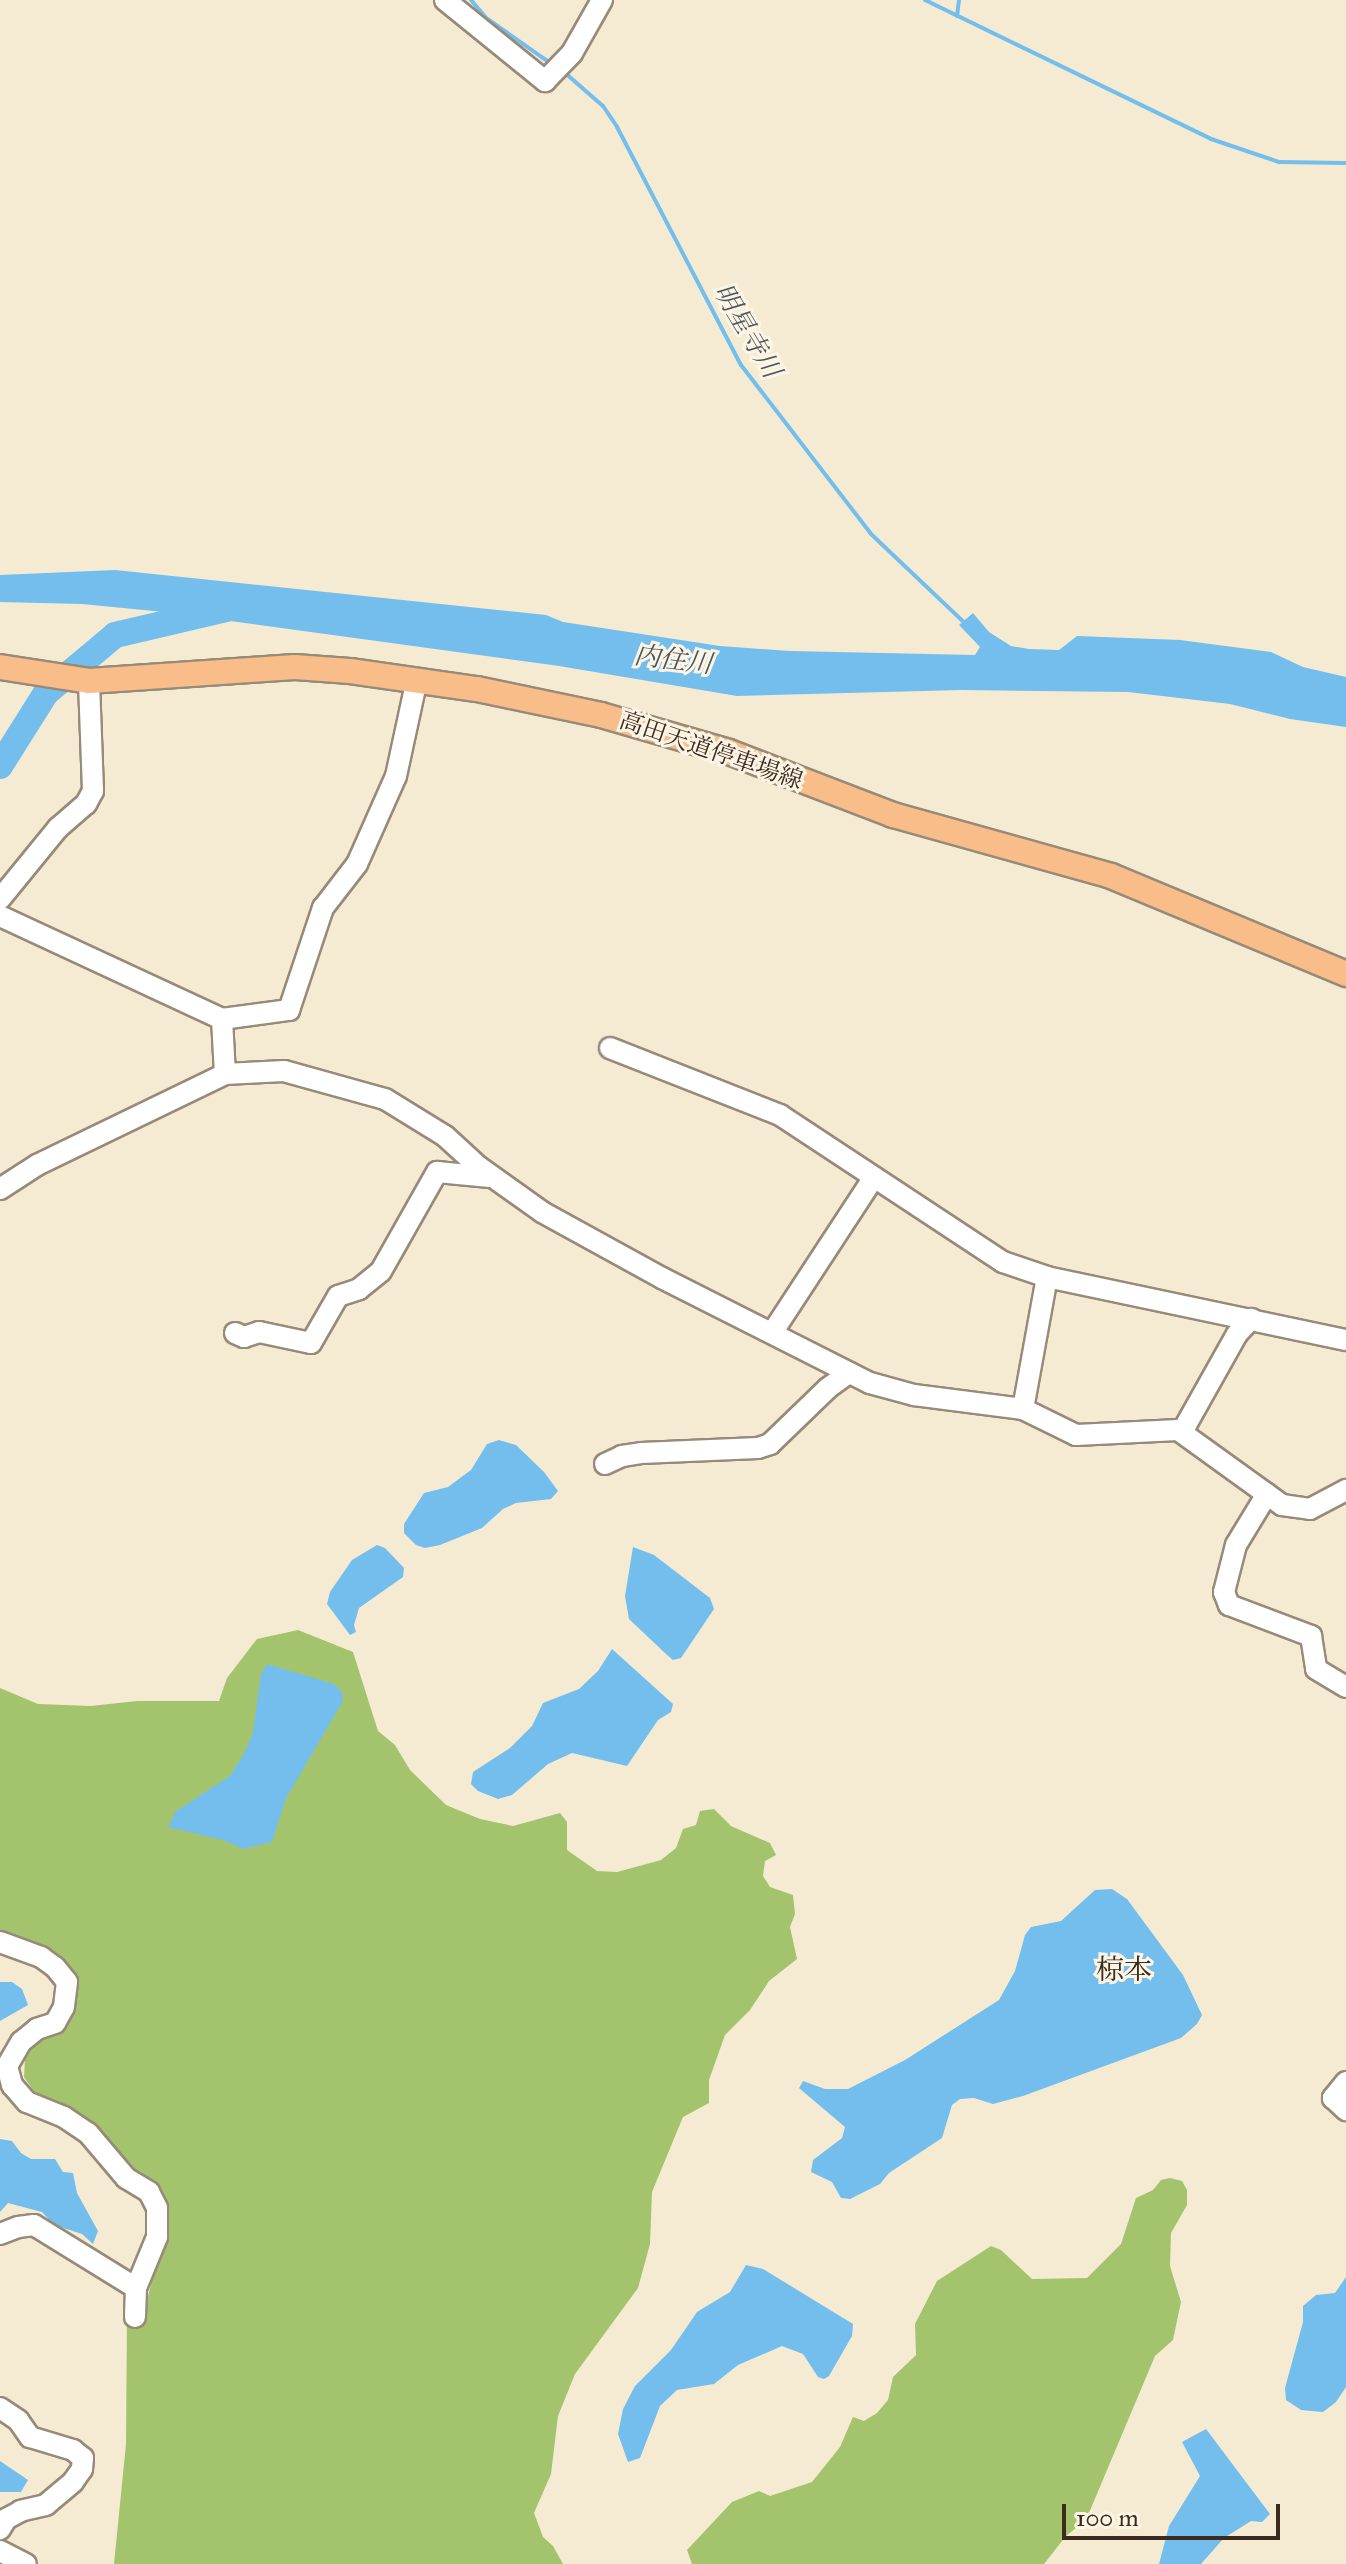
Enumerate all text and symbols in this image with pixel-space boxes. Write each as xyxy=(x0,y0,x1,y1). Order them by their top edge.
water label: 明星寺川 xyxy=(707,278,787,384)
water label: 内住川 xyxy=(632,640,714,680)
street label: 高田天道停車場線 xyxy=(616,706,806,796)
district label: 椋本 xyxy=(1096,1953,1152,1987)
scale bar xyxy=(1066,2488,1284,2538)
text: 100 m xyxy=(1076,2503,1139,2533)

